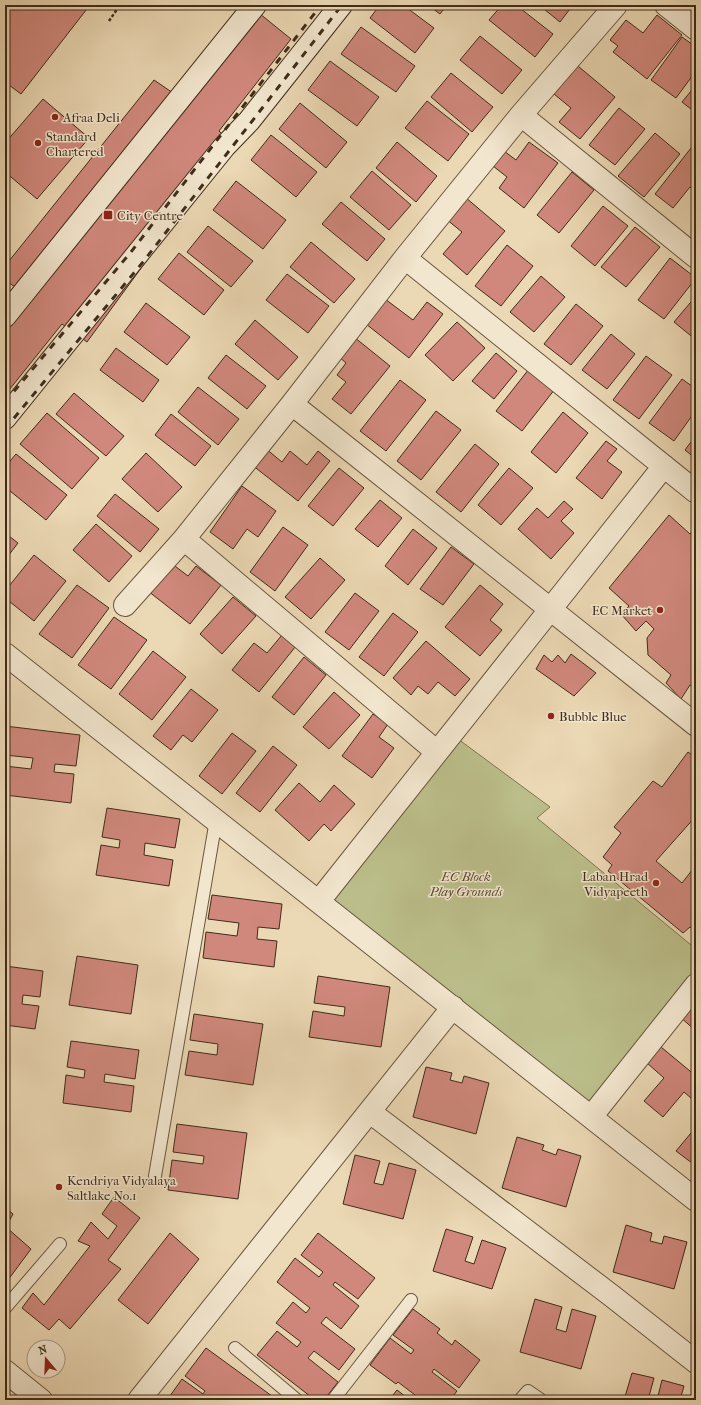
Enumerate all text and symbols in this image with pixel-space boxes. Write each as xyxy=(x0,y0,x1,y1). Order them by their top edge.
place label: Afraa Deli xyxy=(62,110,120,125)
marker: Afraa Deli xyxy=(50,112,60,122)
place label: Standard Chartered xyxy=(46,129,105,159)
marker: Standard Chartered xyxy=(33,138,43,148)
place label: City Centre xyxy=(117,208,183,223)
marker: City Centre xyxy=(102,209,114,221)
place label: EC Market xyxy=(592,603,652,618)
marker: EC Market xyxy=(655,605,665,615)
place label: Bubble Blue xyxy=(559,709,627,724)
marker: Bubble Blue xyxy=(546,711,556,721)
park label: EC Block Play Grounds xyxy=(429,869,503,899)
place label: Laban Hrad Vidyapeeth xyxy=(582,869,649,899)
marker: Laban Hrad Vidyapeeth xyxy=(651,878,661,888)
place label: Kendriya Vidyalaya Saltlake No.1 xyxy=(67,1173,177,1203)
marker: Kendriya Vidyalaya Saltlake No.1 xyxy=(54,1182,64,1192)
north arrow xyxy=(26,1339,66,1379)
text: N xyxy=(37,1342,50,1358)

